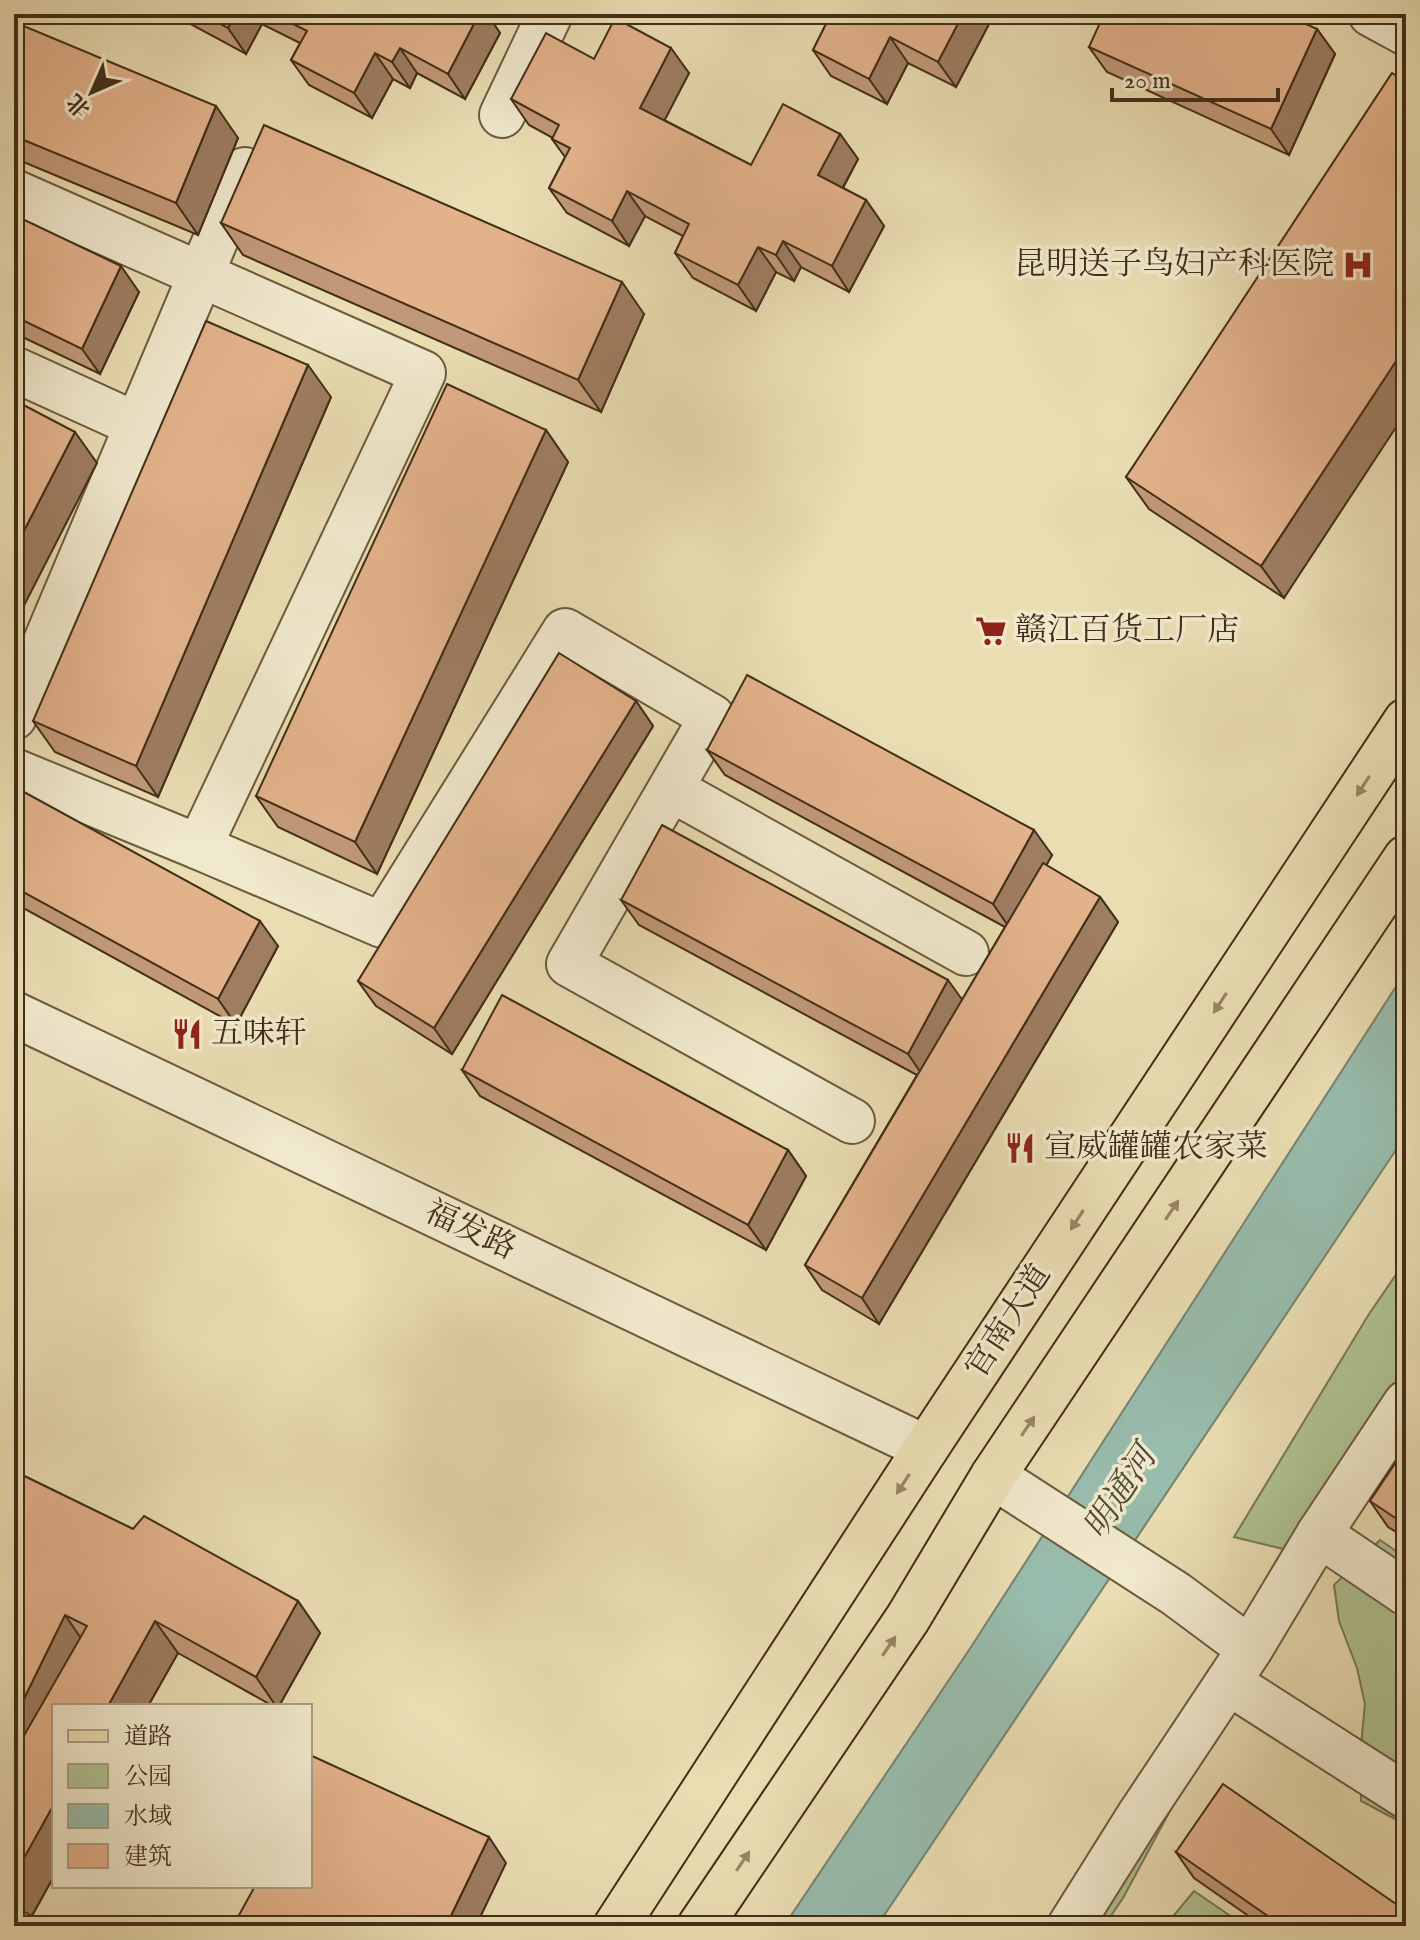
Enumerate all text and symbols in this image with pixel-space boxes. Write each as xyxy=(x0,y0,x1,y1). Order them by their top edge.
north arrow xyxy=(52,52,132,132)
scale bar xyxy=(1112,52,1278,102)
text: 20 m xyxy=(1124,66,1171,97)
text: 北 xyxy=(62,87,97,122)
place label: 昆明送子鸟妇产科医院 xyxy=(1014,245,1334,286)
hospital icon: 昆明送子鸟妇产科医院 xyxy=(1341,248,1375,282)
place label: 赣江百货工厂店 xyxy=(1015,611,1239,652)
supermarket icon: 赣江百货工厂店 xyxy=(974,614,1008,648)
one-way arrow xyxy=(1356,775,1371,797)
one-way arrow xyxy=(1213,992,1228,1014)
place label: 五味轩 xyxy=(211,1014,307,1055)
restaurant icon: 五味轩 xyxy=(170,1017,204,1051)
place label: 宣威罐罐农家菜 xyxy=(1044,1128,1268,1169)
restaurant icon: 宣威罐罐农家菜 xyxy=(1003,1131,1037,1165)
street label: 福发路 xyxy=(418,1192,522,1270)
one-way arrow xyxy=(1164,1199,1179,1220)
one-way arrow xyxy=(1070,1209,1084,1231)
street label: 官南大道 xyxy=(957,1257,1061,1387)
one-way arrow xyxy=(1020,1415,1034,1437)
water label: 明通河 xyxy=(1075,1433,1170,1547)
one-way arrow xyxy=(895,1473,910,1494)
one-way arrow xyxy=(881,1635,896,1656)
legend xyxy=(52,1704,312,1888)
text: 道路 xyxy=(124,1722,172,1753)
text: 公园 xyxy=(124,1762,172,1793)
text: 水域 xyxy=(124,1802,172,1833)
text: 建筑 xyxy=(124,1842,172,1873)
one-way arrow xyxy=(735,1851,750,1872)

